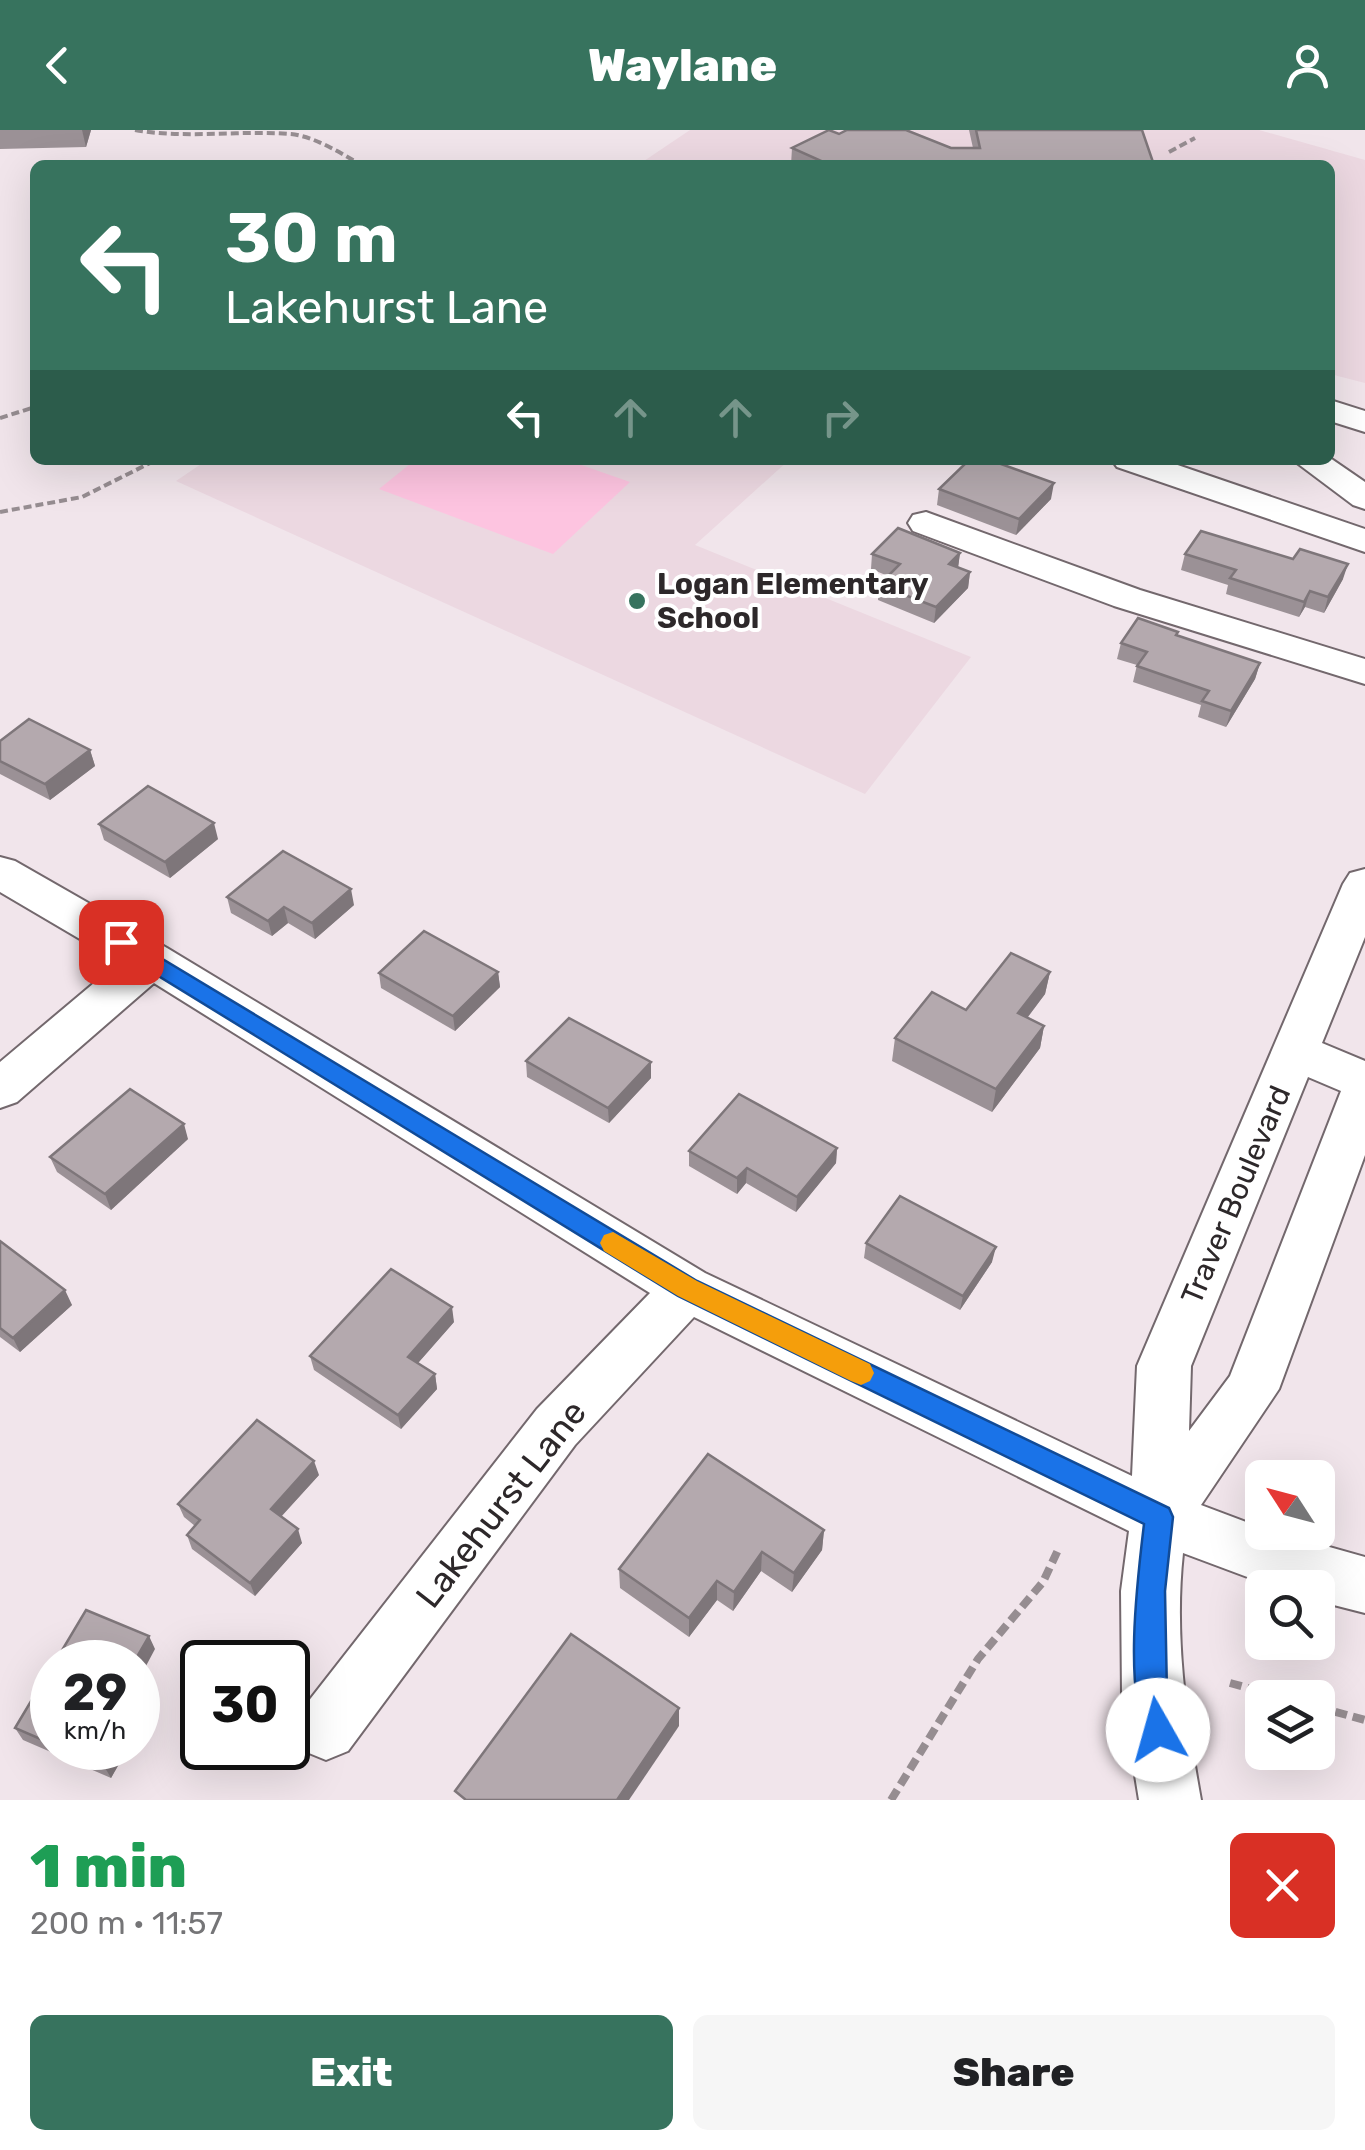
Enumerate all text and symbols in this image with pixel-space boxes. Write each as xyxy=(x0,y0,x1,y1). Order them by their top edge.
icon: back xyxy=(30,38,85,93)
icon: person xyxy=(1280,38,1335,93)
text: Waylane xyxy=(588,39,777,92)
text: 30 m xyxy=(225,197,398,280)
icon: left xyxy=(60,200,190,330)
text: Lakehurst Lane xyxy=(225,281,548,334)
icon: left xyxy=(498,390,553,445)
icon: ahead xyxy=(603,390,658,445)
icon: ahead xyxy=(708,390,763,445)
icon: right xyxy=(813,390,868,445)
place label: Logan Elementary School xyxy=(657,566,929,636)
marker: Logan Elementary School xyxy=(626,590,648,612)
pin xyxy=(79,900,164,985)
icon: arrive xyxy=(94,915,149,970)
street label: Traver Boulevard xyxy=(1174,1080,1298,1310)
street label: Lakehurst Lane xyxy=(407,1392,595,1616)
north arrow xyxy=(1245,1460,1335,1550)
map controls xyxy=(1245,1460,1335,1770)
button: search xyxy=(1245,1570,1335,1660)
speed limit sign: 30 xyxy=(180,1640,310,1770)
text: 29 xyxy=(63,1663,127,1723)
position arrow xyxy=(1106,1678,1210,1782)
button: layers xyxy=(1245,1680,1335,1770)
text: km/h xyxy=(64,1716,126,1745)
text: 1 min xyxy=(30,1831,187,1902)
button: close xyxy=(1230,1833,1335,1938)
text: 200 m · 11:57 xyxy=(30,1904,223,1942)
button: Exit xyxy=(30,2015,673,2130)
button: Share xyxy=(693,2015,1335,2130)

